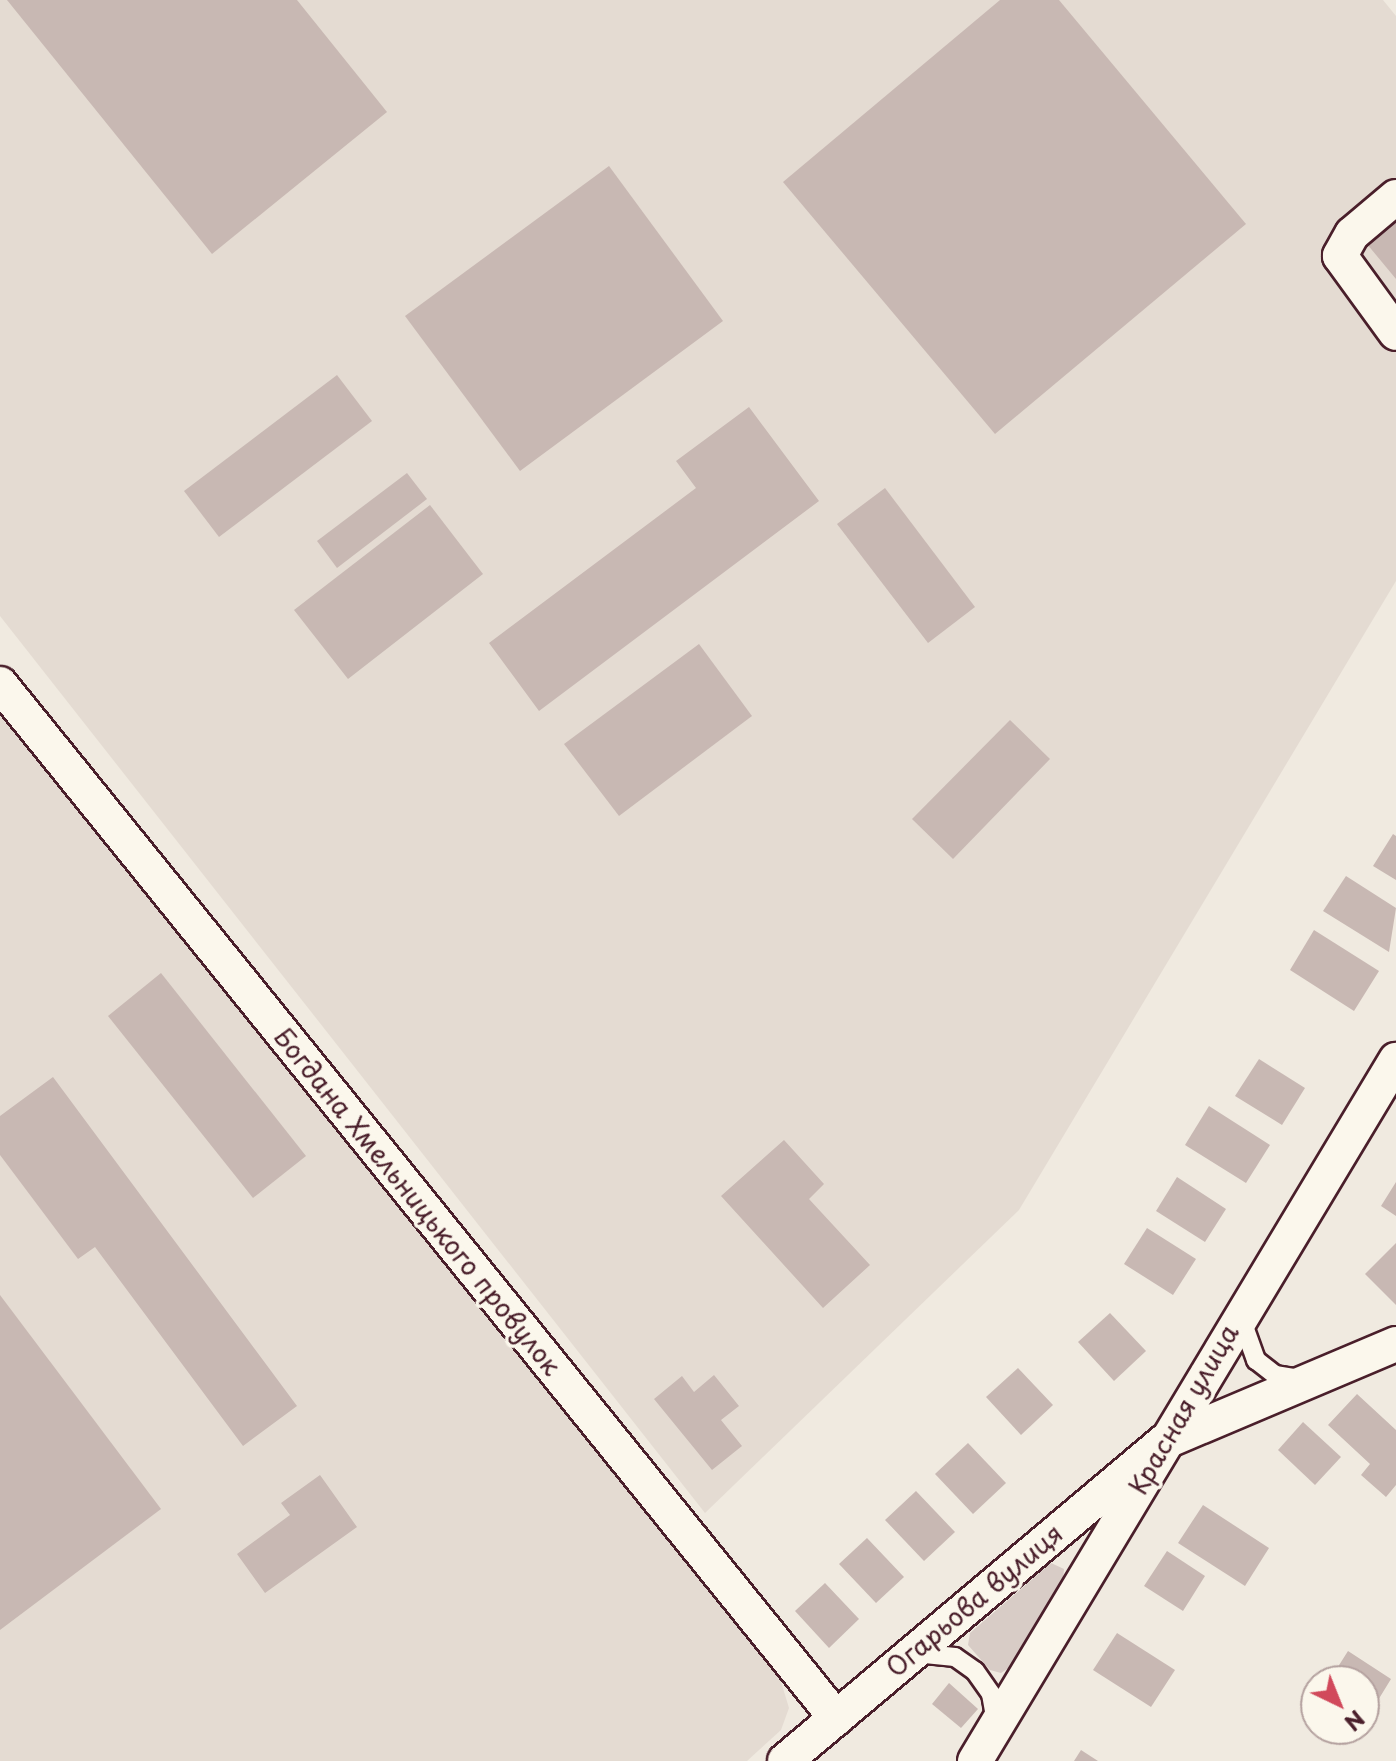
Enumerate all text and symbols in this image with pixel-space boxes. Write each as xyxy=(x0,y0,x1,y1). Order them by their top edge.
street label: Богдана Хмельницького провулок xyxy=(268,1021,568,1381)
street label: Красная улица xyxy=(1121,1318,1245,1500)
street label: Огарьова вулиця xyxy=(879,1517,1069,1683)
north arrow xyxy=(1300,1665,1380,1745)
text: N xyxy=(1338,1703,1373,1739)

